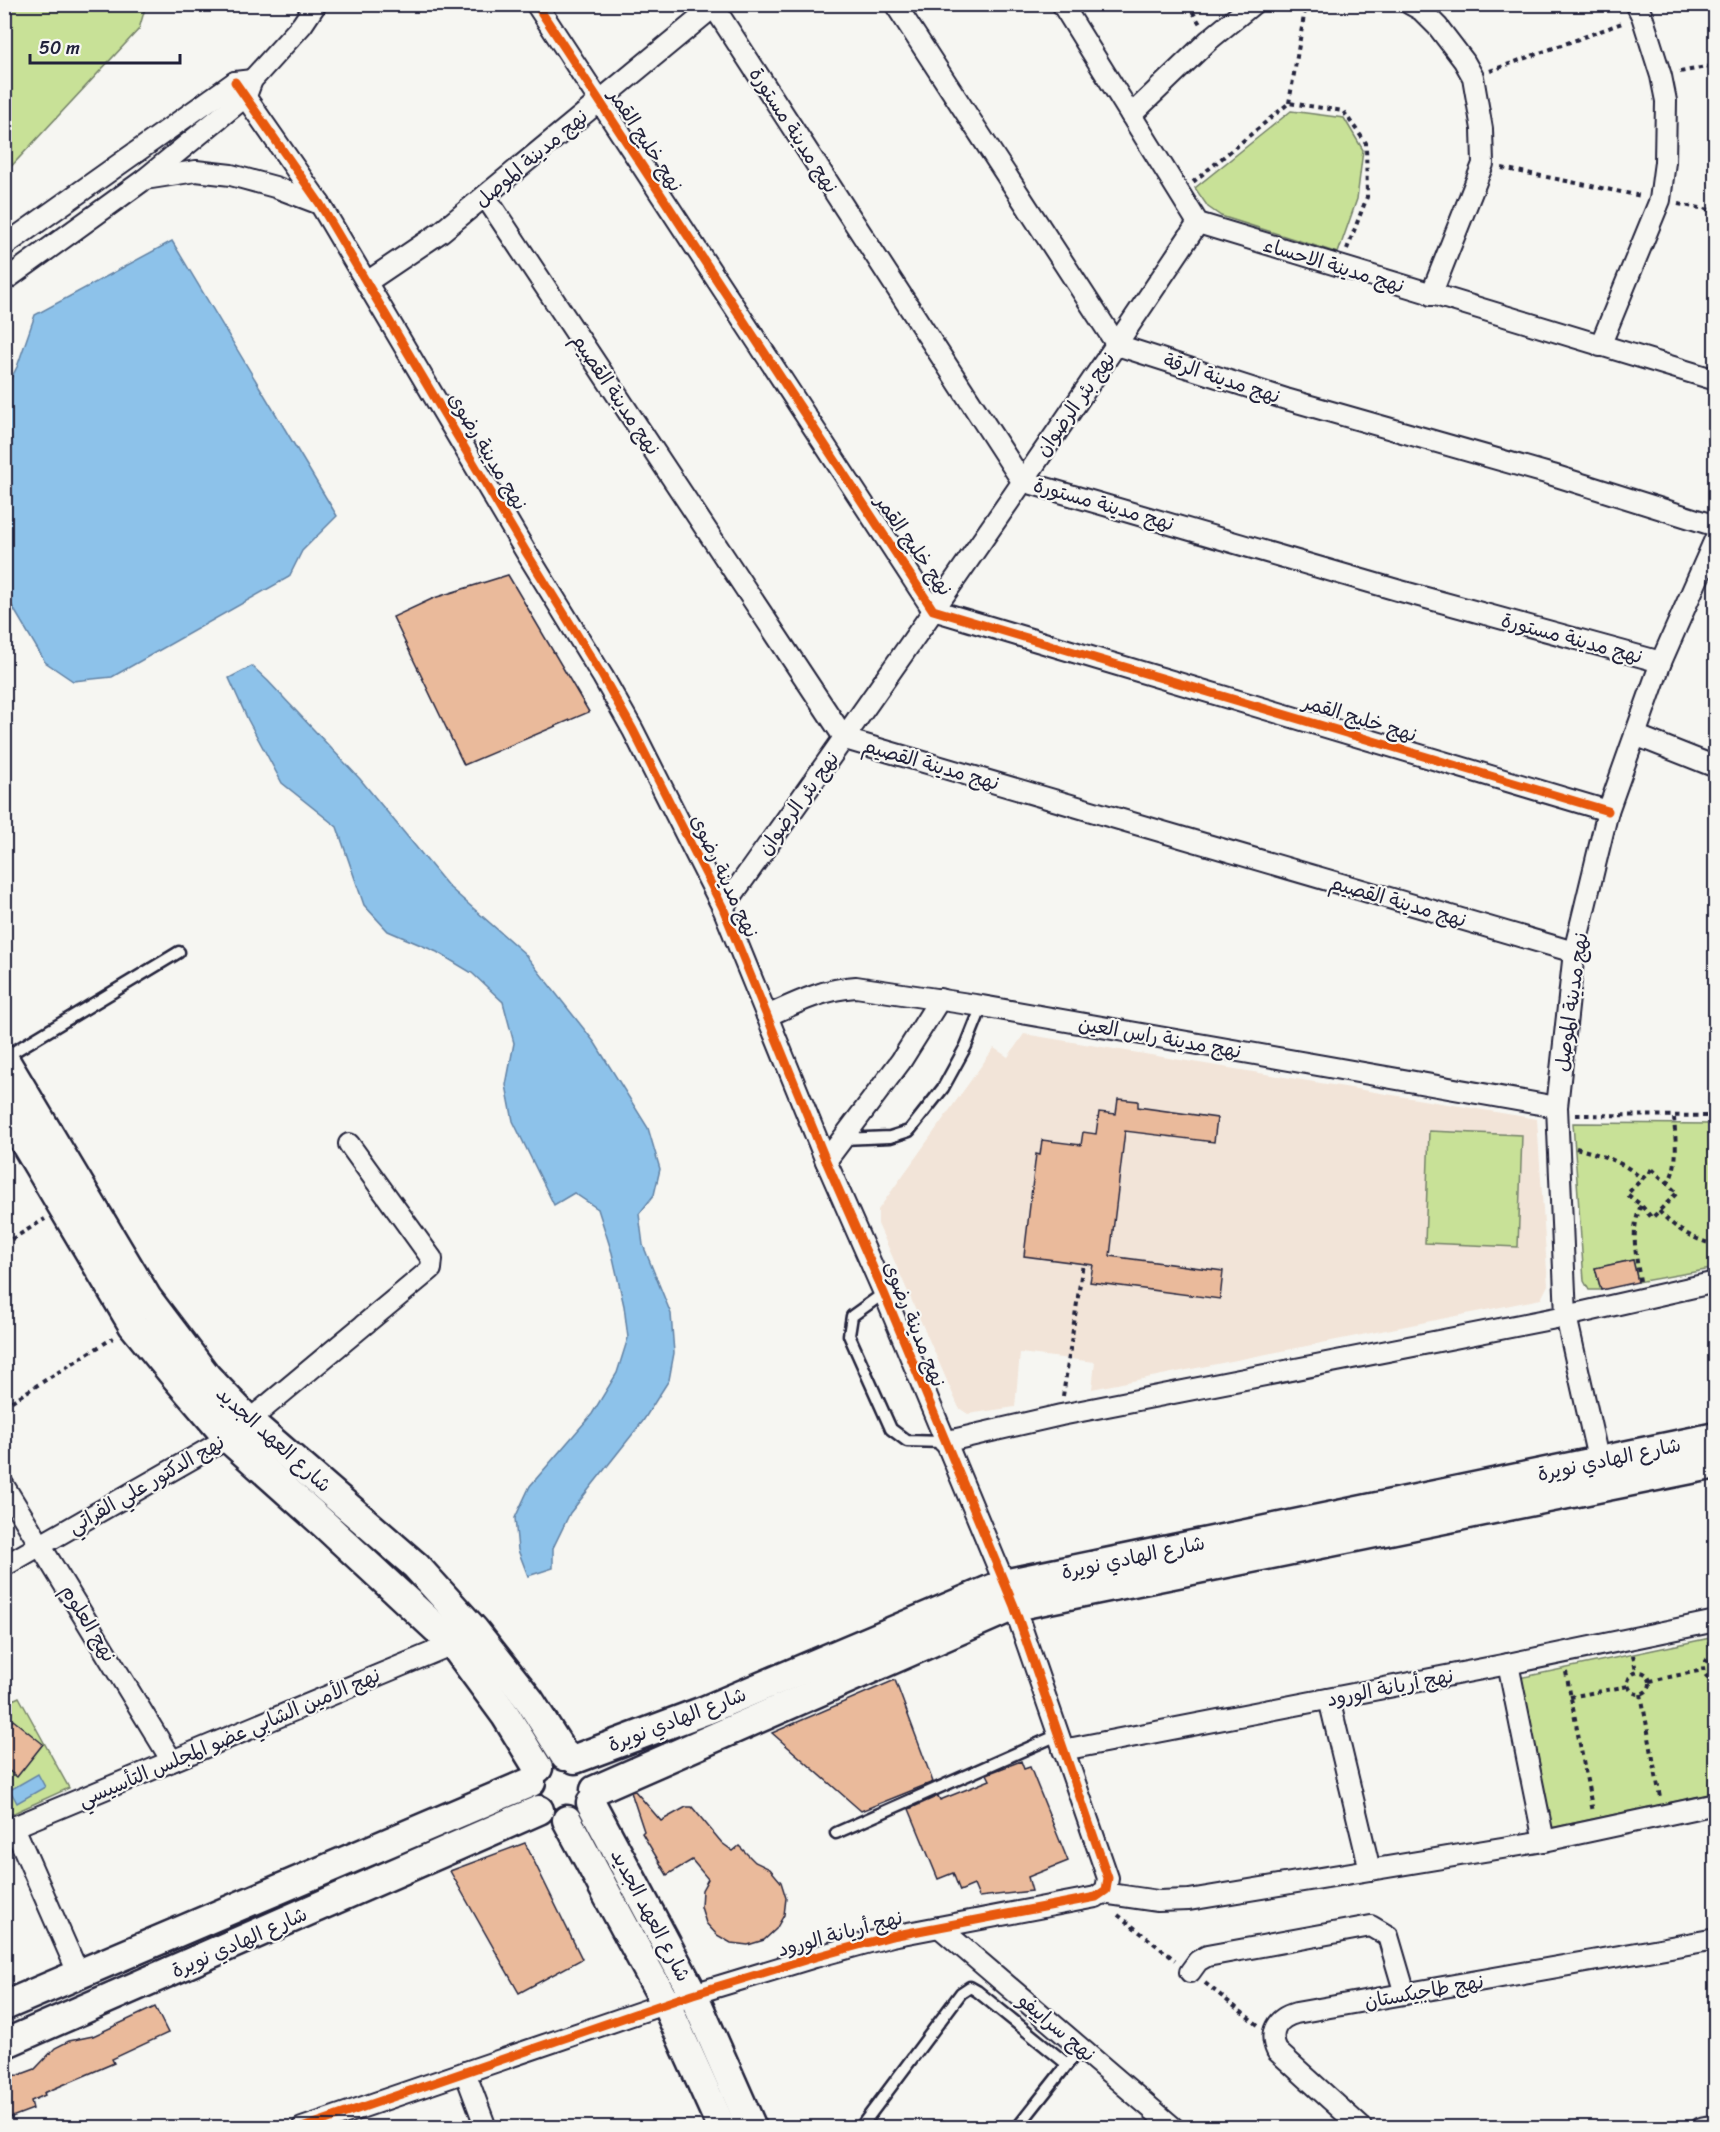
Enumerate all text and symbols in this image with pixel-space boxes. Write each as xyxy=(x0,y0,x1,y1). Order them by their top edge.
scale bar xyxy=(30,27,180,65)
text: 50 m xyxy=(39,32,80,64)
street label: نهج مدينة مستورة xyxy=(739,60,848,201)
street label: نهج خليج القمر xyxy=(598,80,692,199)
street label: نهج مدينة الموصل xyxy=(466,100,596,217)
street label: نهج مدينة الاحساء xyxy=(1259,227,1409,304)
street label: نهج مدينة القصيم xyxy=(562,326,670,463)
street label: نهج مدينة الرقة xyxy=(1159,343,1285,414)
street label: نهج بئر الرضوان xyxy=(1026,344,1125,464)
street label: نهج مدينة رضوى xyxy=(438,385,537,517)
street label: نهج مدينة مستورة xyxy=(1029,468,1179,541)
street label: نهج خليج القمر xyxy=(864,485,962,604)
street label: نهج مدينة مستورة xyxy=(1497,603,1647,674)
street label: نهج خليج القمر xyxy=(1296,684,1421,752)
street label: نهج مدينة القصيم xyxy=(858,728,1004,801)
street label: نهج بئر الرضوان xyxy=(748,744,848,863)
street label: نهج مدينة رضوى xyxy=(681,808,769,944)
street label: نهج مدينة القصيم xyxy=(1325,865,1471,938)
street label: نهج مدينة الموصل xyxy=(1544,930,1599,1074)
street label: نهج مدينة راس العين xyxy=(1076,1006,1244,1069)
street label: نهج مدينة رضوى xyxy=(873,1256,956,1393)
street label: شارع العهد الجديد xyxy=(207,1377,340,1501)
street label: نهج الدكتور علي الفراتي xyxy=(61,1425,231,1544)
street label: شارع الهادي نويرة xyxy=(1534,1427,1684,1492)
street label: شارع الهادي نويرة xyxy=(1058,1525,1208,1590)
street label: نهج العلوم xyxy=(51,1577,126,1669)
street label: نهج الأمين الشابي عضو المجلس التأسيسي xyxy=(72,1658,386,1817)
street label: نهج أريانة الورود xyxy=(1324,1658,1457,1717)
street label: شارع الهادي نويرة xyxy=(603,1677,752,1762)
street label: شارع العهد الجديد xyxy=(601,1842,700,1988)
street label: شارع الهادي نويرة xyxy=(165,1897,313,1988)
street label: نهج أريانة الورود xyxy=(773,1900,907,1967)
street label: نهج طاجيكستان xyxy=(1362,1964,1487,2019)
street label: نهج سراييفو xyxy=(1009,1983,1104,2071)

